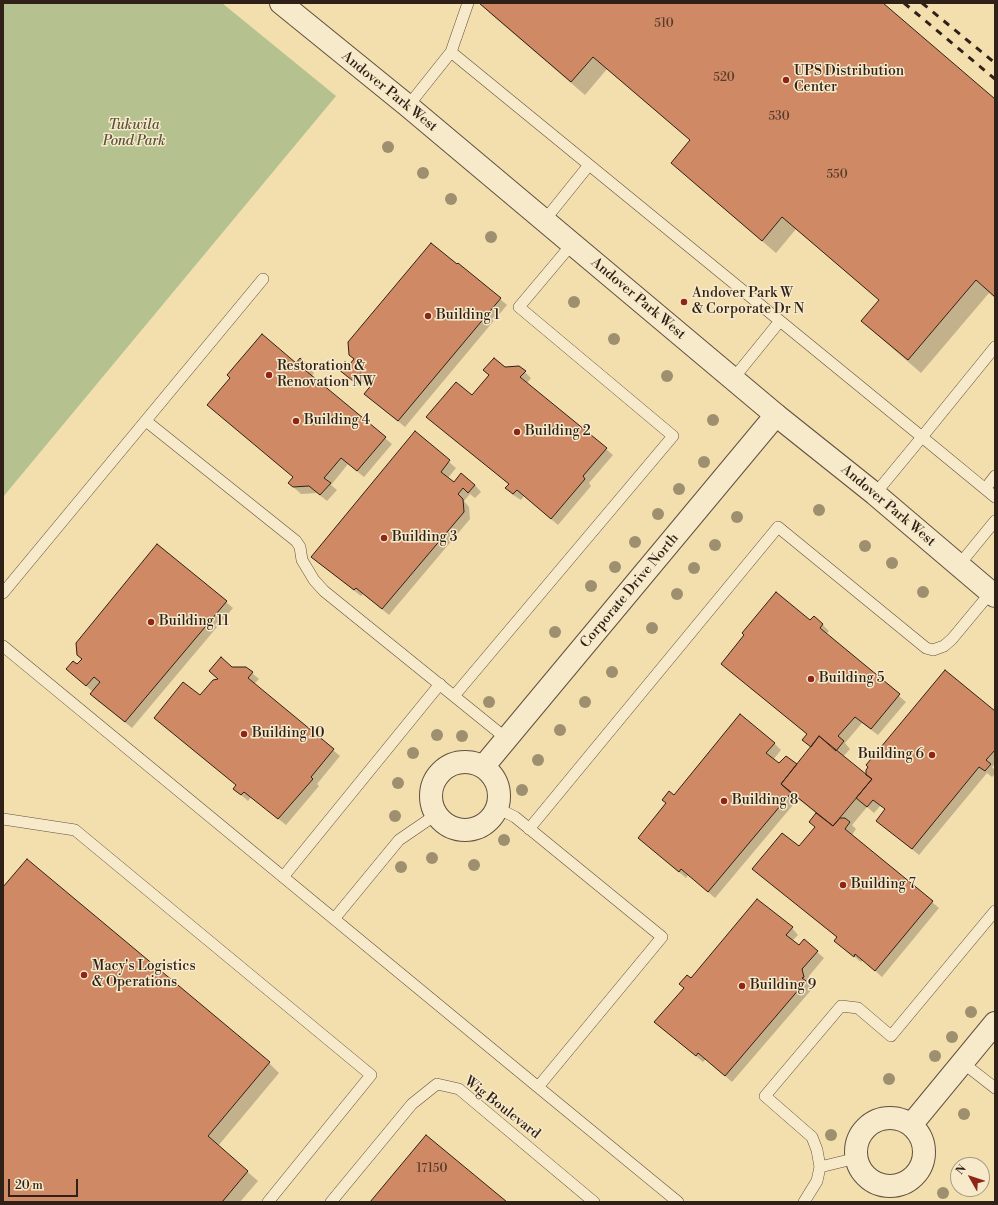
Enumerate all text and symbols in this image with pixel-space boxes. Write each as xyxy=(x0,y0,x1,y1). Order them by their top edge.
house number: 510 xyxy=(654,17,674,31)
street label: Andover Park West xyxy=(338,48,440,136)
place label: UPS Distribution Center xyxy=(794,64,904,96)
house number: 520 xyxy=(713,71,735,85)
marker: UPS Distribution Center xyxy=(781,75,791,85)
house number: 530 xyxy=(768,110,790,124)
park label: Tukwila Pond Park xyxy=(103,118,165,150)
house number: 550 xyxy=(826,168,848,182)
street label: Andover Park West xyxy=(587,255,689,343)
place label: Andover Park W & Corporate Dr N xyxy=(692,286,804,318)
marker: Andover Park W & Corporate Dr N xyxy=(679,297,689,307)
place label: Building 1 xyxy=(436,308,500,324)
marker: Building 1 xyxy=(423,311,433,321)
place label: Restoration & Renovation NW xyxy=(277,359,375,392)
marker: Restoration & Renovation NW xyxy=(264,370,274,380)
place label: Building 4 xyxy=(304,413,370,429)
marker: Building 4 xyxy=(291,416,301,426)
place label: Building 2 xyxy=(525,424,591,440)
marker: Building 2 xyxy=(512,427,522,437)
street label: Andover Park West xyxy=(837,462,939,550)
place label: Building 3 xyxy=(392,530,457,546)
street label: Corporate Drive North xyxy=(577,530,683,652)
marker: Building 3 xyxy=(379,533,389,543)
place label: Building 11 xyxy=(159,614,229,630)
marker: Building 11 xyxy=(146,617,156,627)
place label: Building 5 xyxy=(819,671,884,687)
marker: Building 5 xyxy=(806,674,816,684)
place label: Building 10 xyxy=(252,726,325,742)
marker: Building 10 xyxy=(239,729,249,739)
place label: Building 6 xyxy=(858,747,924,763)
marker: Building 6 xyxy=(927,750,937,760)
place label: Building 8 xyxy=(732,793,798,809)
marker: Building 8 xyxy=(719,796,729,806)
place label: Building 7 xyxy=(851,877,916,893)
marker: Building 7 xyxy=(838,880,848,890)
place label: Macy's Logistics & Operations xyxy=(92,959,196,992)
marker: Macy's Logistics & Operations xyxy=(79,970,89,980)
place label: Building 9 xyxy=(750,978,816,994)
marker: Building 9 xyxy=(737,981,747,991)
street label: Wig Boulevard xyxy=(461,1073,543,1143)
north arrow xyxy=(950,1157,990,1197)
house number: 17150 xyxy=(417,1162,447,1176)
text: N xyxy=(953,1162,970,1178)
scale bar xyxy=(10,1171,80,1197)
text: 20 m xyxy=(15,1178,43,1193)

